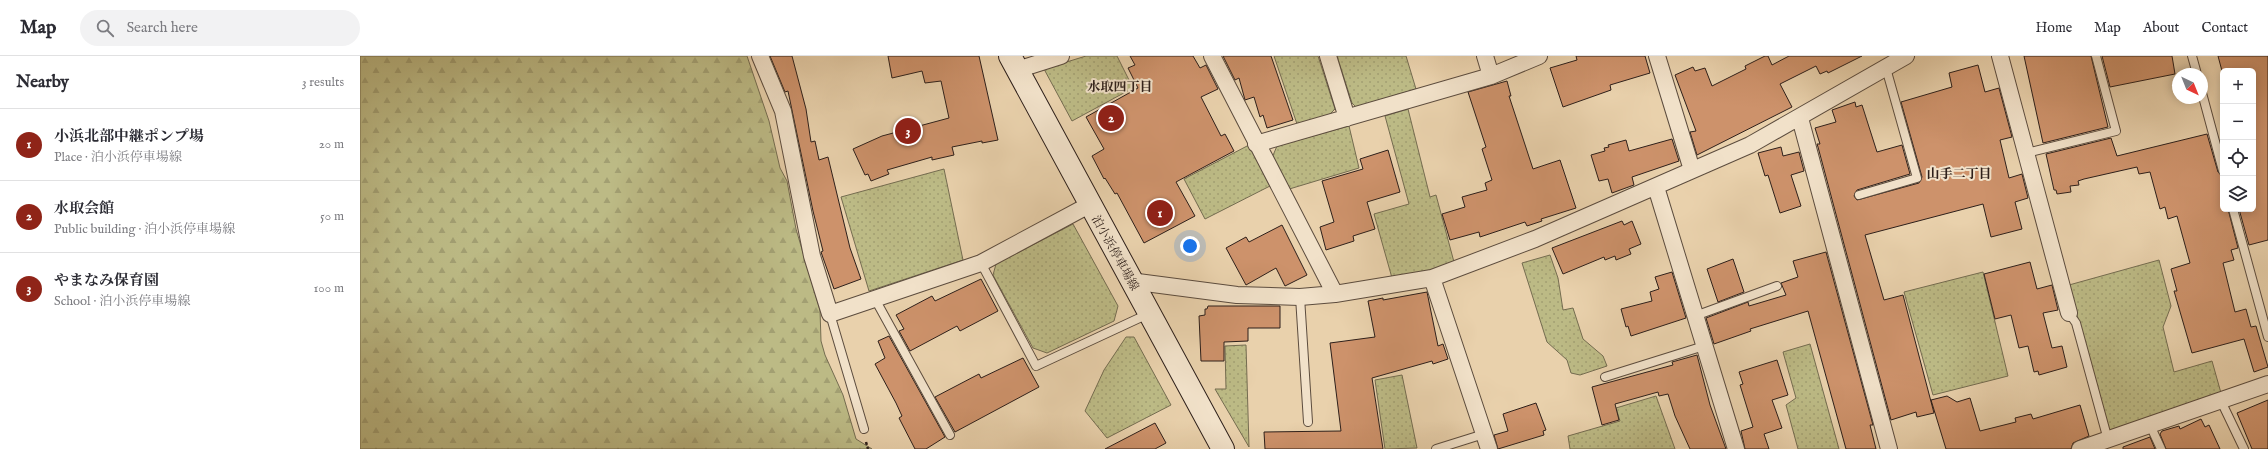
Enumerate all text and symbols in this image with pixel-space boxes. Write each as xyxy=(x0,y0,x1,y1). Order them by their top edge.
search box xyxy=(80,10,360,46)
text: Map xyxy=(20,16,56,40)
icon: search xyxy=(94,17,116,39)
text: Search here xyxy=(126,18,198,37)
text: Home xyxy=(2036,19,2072,37)
text: Map xyxy=(2094,19,2121,37)
text: About xyxy=(2143,19,2179,37)
text: Contact xyxy=(2201,19,2248,37)
north arrow xyxy=(2172,68,2208,104)
map controls xyxy=(2220,68,2256,212)
button: + xyxy=(2220,68,2256,104)
text: Nearby xyxy=(16,72,69,93)
text: 3 results xyxy=(302,74,344,91)
district label: 水取四丁目 xyxy=(1087,79,1153,96)
pin: 2 xyxy=(1098,103,1124,133)
button: − xyxy=(2220,104,2256,140)
pin: 3 xyxy=(895,116,921,146)
text: 小浜北部中継ポンプ場 xyxy=(54,127,204,146)
text: 1 xyxy=(27,136,31,153)
text: 20 m xyxy=(319,136,344,153)
button: locate xyxy=(2220,140,2256,176)
text: Place · 泊小浜停車場線 xyxy=(54,149,182,166)
district label: 山手二丁目 xyxy=(1926,166,1992,183)
button: layers xyxy=(2220,176,2256,212)
pin: 1 xyxy=(1147,198,1173,228)
text: 水取会館 xyxy=(54,199,114,218)
text: 2 xyxy=(26,208,32,225)
text: 50 m xyxy=(320,208,344,225)
street label: 泊小浜停車場線 xyxy=(1088,213,1142,293)
text: Public building · 泊小浜停車場線 xyxy=(54,221,235,238)
your location xyxy=(1180,236,1200,256)
text: やまなみ保育園 xyxy=(54,271,159,290)
text: 3 xyxy=(27,280,31,297)
text: 100 m xyxy=(314,280,344,297)
text: School · 泊小浜停車場線 xyxy=(54,293,190,310)

